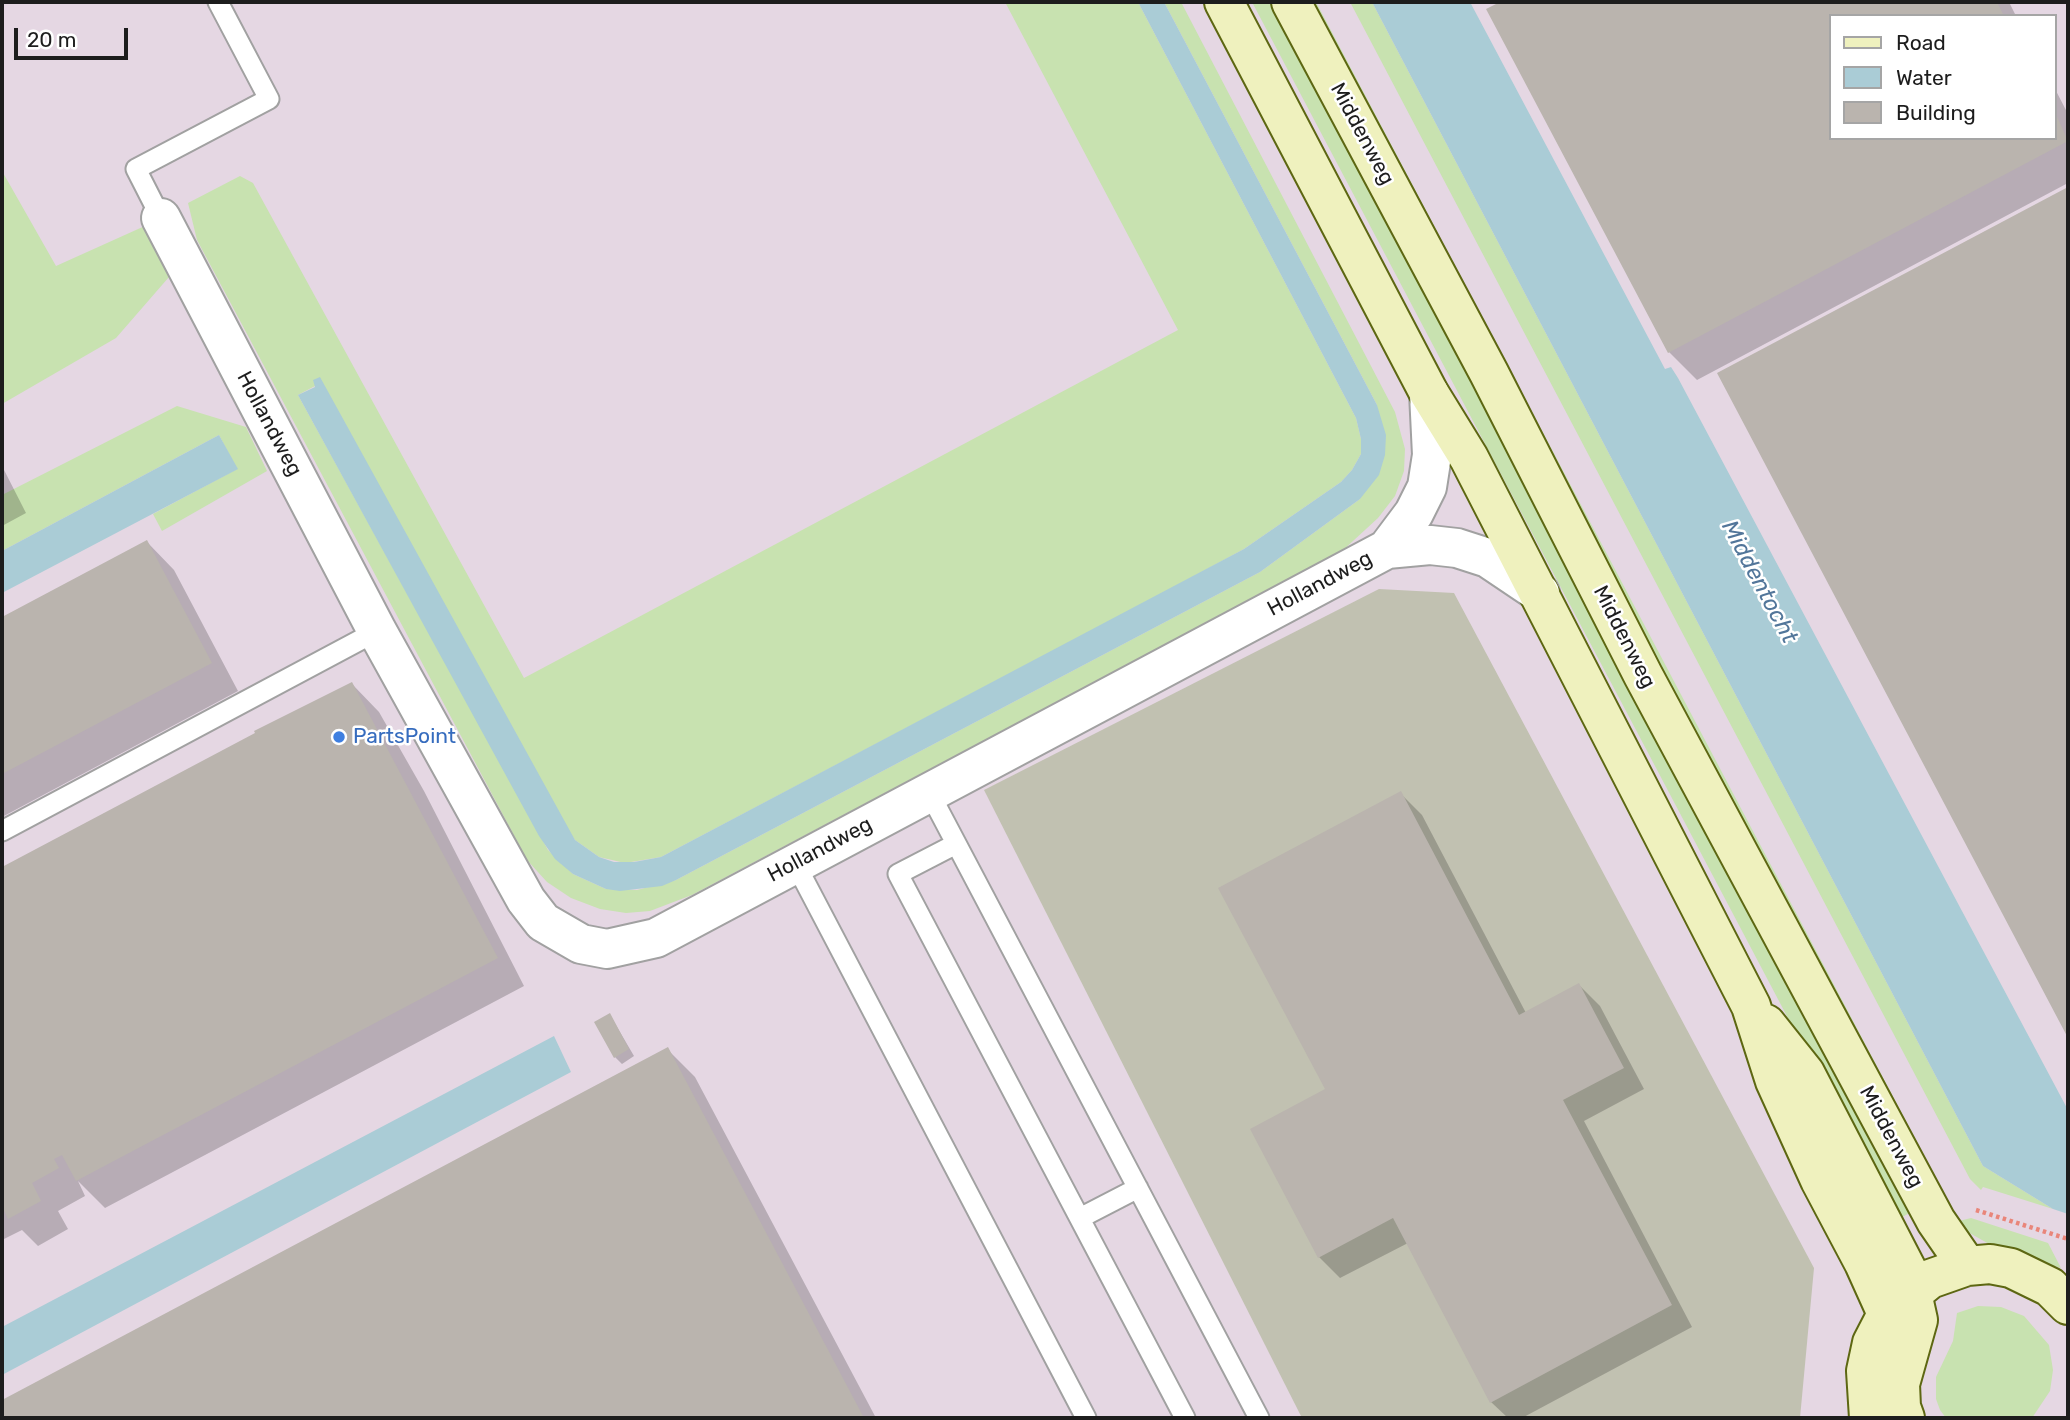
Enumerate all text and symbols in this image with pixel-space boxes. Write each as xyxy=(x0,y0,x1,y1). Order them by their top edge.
scale bar xyxy=(18,14,131,58)
legend xyxy=(1828,14,2056,140)
text: 20 m xyxy=(27,27,76,52)
text: Road xyxy=(1896,30,1946,55)
text: Water xyxy=(1896,65,1952,90)
street label: Middenweg xyxy=(1325,79,1399,189)
text: Building xyxy=(1896,100,1976,125)
street label: Hollandweg xyxy=(231,367,307,481)
water label: Middentocht xyxy=(1715,516,1803,648)
street label: Hollandweg xyxy=(1263,546,1377,622)
street label: Middenweg xyxy=(1587,581,1661,693)
place label: PartsPoint xyxy=(353,724,456,750)
marker: PartsPoint xyxy=(331,729,347,745)
street label: Hollandweg xyxy=(763,812,877,888)
street label: Middenweg xyxy=(1854,1082,1928,1192)

